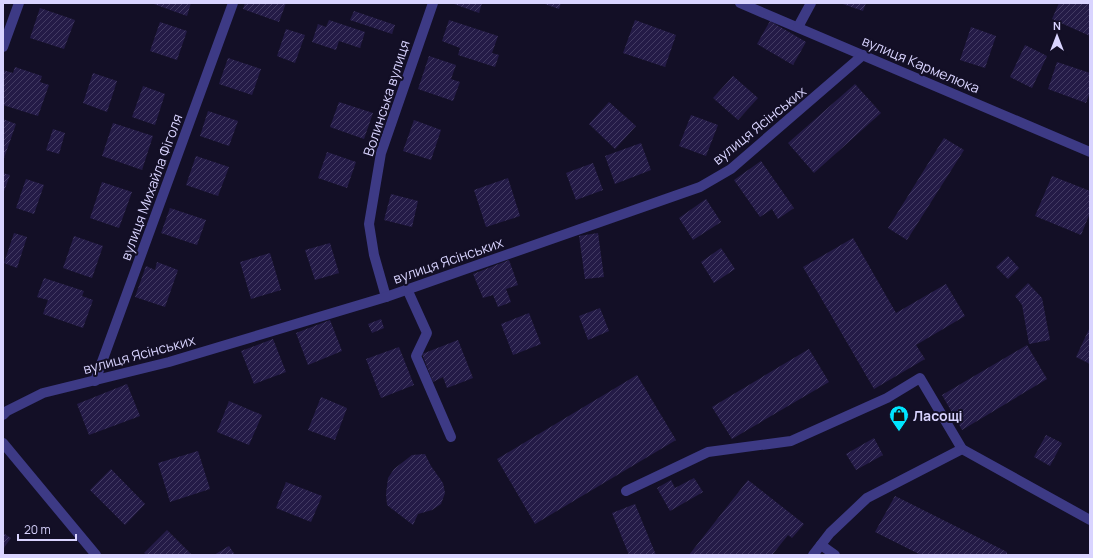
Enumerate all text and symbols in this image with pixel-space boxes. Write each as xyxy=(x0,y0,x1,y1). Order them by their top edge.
north arrow xyxy=(1037,16,1077,56)
text: N xyxy=(1053,18,1061,33)
street label: вулиця Кармелюка xyxy=(859,31,983,97)
street label: Волинська вулиця xyxy=(358,38,414,158)
street label: вулиця Ясінських xyxy=(708,81,810,169)
street label: вулиця Михайла Фіголя xyxy=(116,111,186,263)
street label: вулиця Ясінських xyxy=(390,232,506,288)
street label: вулиця Ясінських xyxy=(81,330,198,378)
shop icon: Ласощі xyxy=(888,404,910,432)
place label: Ласощі xyxy=(913,406,963,425)
scale bar xyxy=(18,516,76,542)
text: 20 m xyxy=(24,521,51,538)

